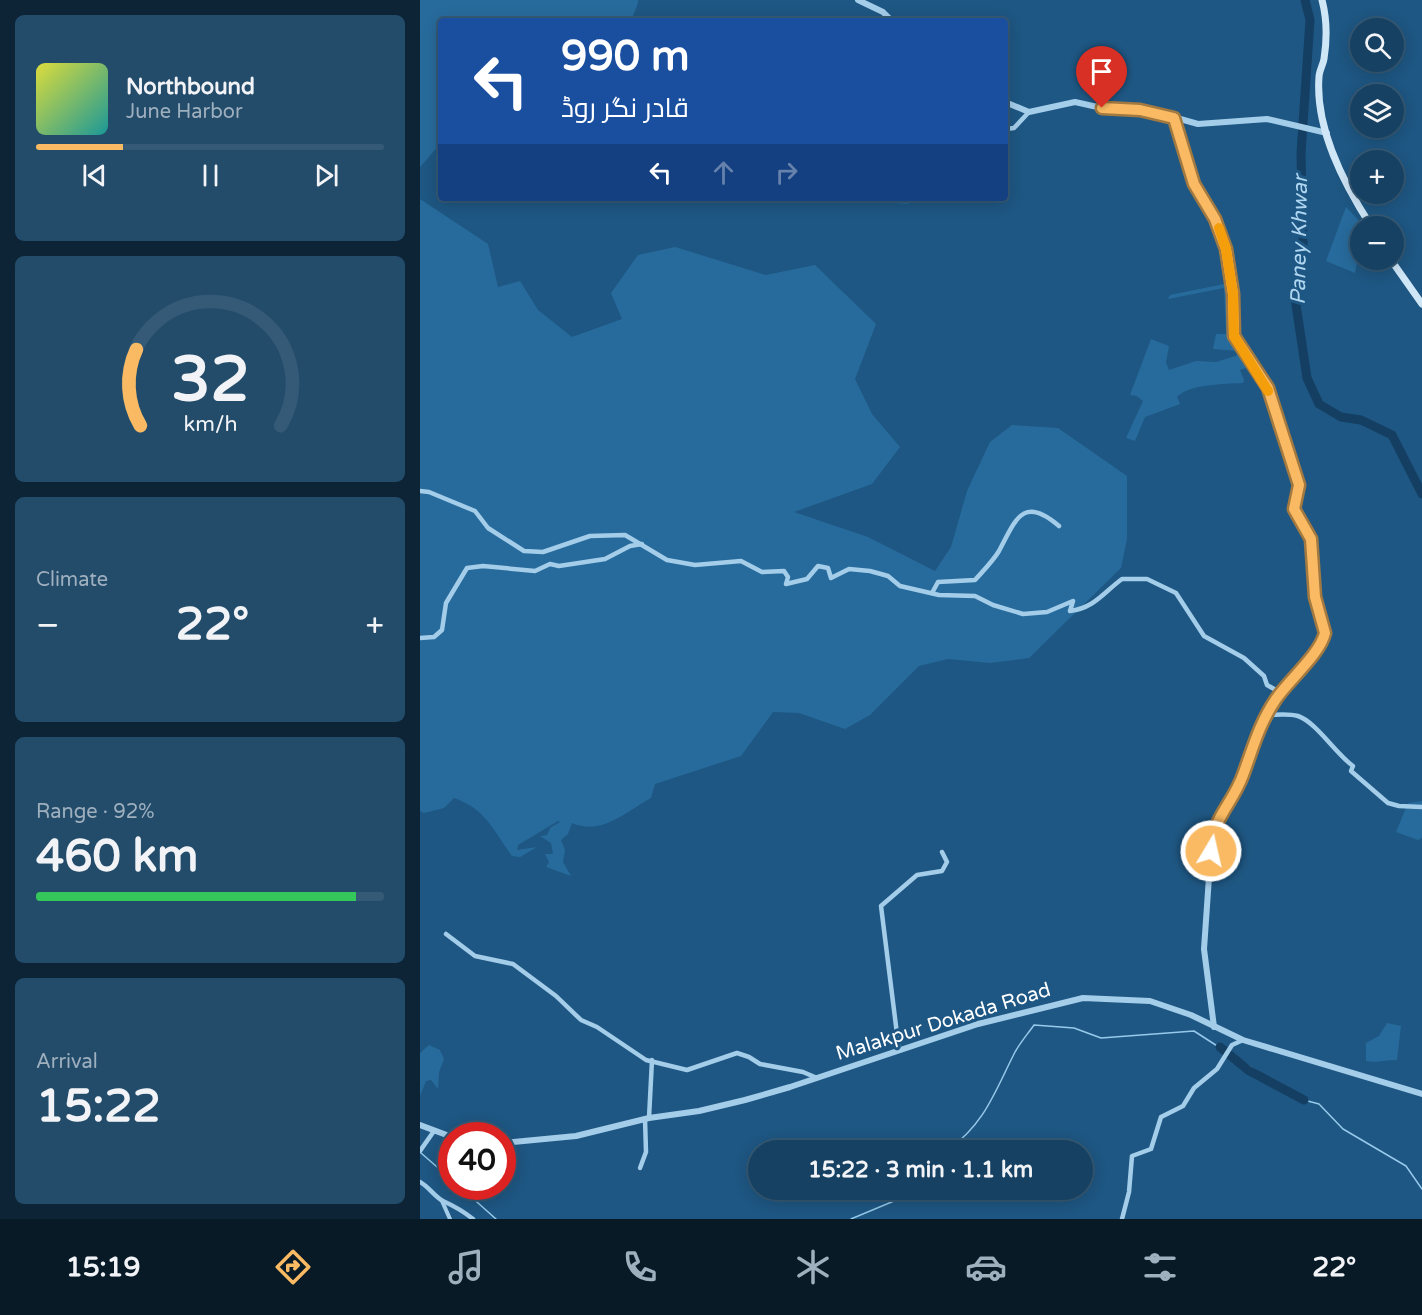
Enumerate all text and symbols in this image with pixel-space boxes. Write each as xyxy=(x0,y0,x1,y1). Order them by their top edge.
map controls xyxy=(1350,18,1404,270)
button: search xyxy=(1350,18,1404,72)
text: 990 m xyxy=(561,31,690,82)
icon: left xyxy=(462,42,540,120)
pin xyxy=(1076,46,1127,108)
icon: arrive xyxy=(1085,55,1118,88)
text: Northbound xyxy=(126,74,255,100)
button: layers xyxy=(1350,84,1404,138)
text: قادر نگر روڈ xyxy=(561,92,689,125)
text: June Harbor xyxy=(126,100,243,124)
button: + xyxy=(1350,150,1404,204)
icon: left xyxy=(644,156,677,189)
icon: ahead xyxy=(707,156,740,189)
icon: right xyxy=(770,156,803,189)
icon: previous xyxy=(78,159,111,192)
icon: pause xyxy=(194,159,227,192)
icon: next xyxy=(310,159,343,192)
water label: Paney Khwar xyxy=(1286,172,1313,305)
button: − xyxy=(1350,216,1404,270)
text: 32 xyxy=(171,343,249,418)
text: km/h xyxy=(183,411,237,437)
text: Climate xyxy=(36,568,108,592)
text: 22° xyxy=(176,598,249,652)
text: − xyxy=(36,606,60,645)
text: + xyxy=(365,606,384,645)
text: Range · 92% xyxy=(36,800,155,824)
position arrow xyxy=(1179,819,1243,883)
text: 460 km xyxy=(36,830,198,884)
street label: Malakpur Dokada Road xyxy=(833,978,1054,1066)
text: Arrival xyxy=(36,1050,98,1074)
text: 15:22 xyxy=(36,1080,161,1134)
speed limit sign: 40 xyxy=(438,1122,516,1200)
text: 15:22 · 3 min · 1.1 km xyxy=(808,1157,1033,1183)
icon: directions xyxy=(272,1246,314,1288)
icon: music xyxy=(445,1246,487,1288)
icon: phone xyxy=(619,1246,661,1288)
icon: climate xyxy=(792,1246,834,1288)
icon: car xyxy=(965,1246,1007,1288)
icon: filters xyxy=(1139,1246,1181,1288)
text: 15:19 xyxy=(66,1251,141,1284)
text: 22° xyxy=(1312,1251,1356,1284)

